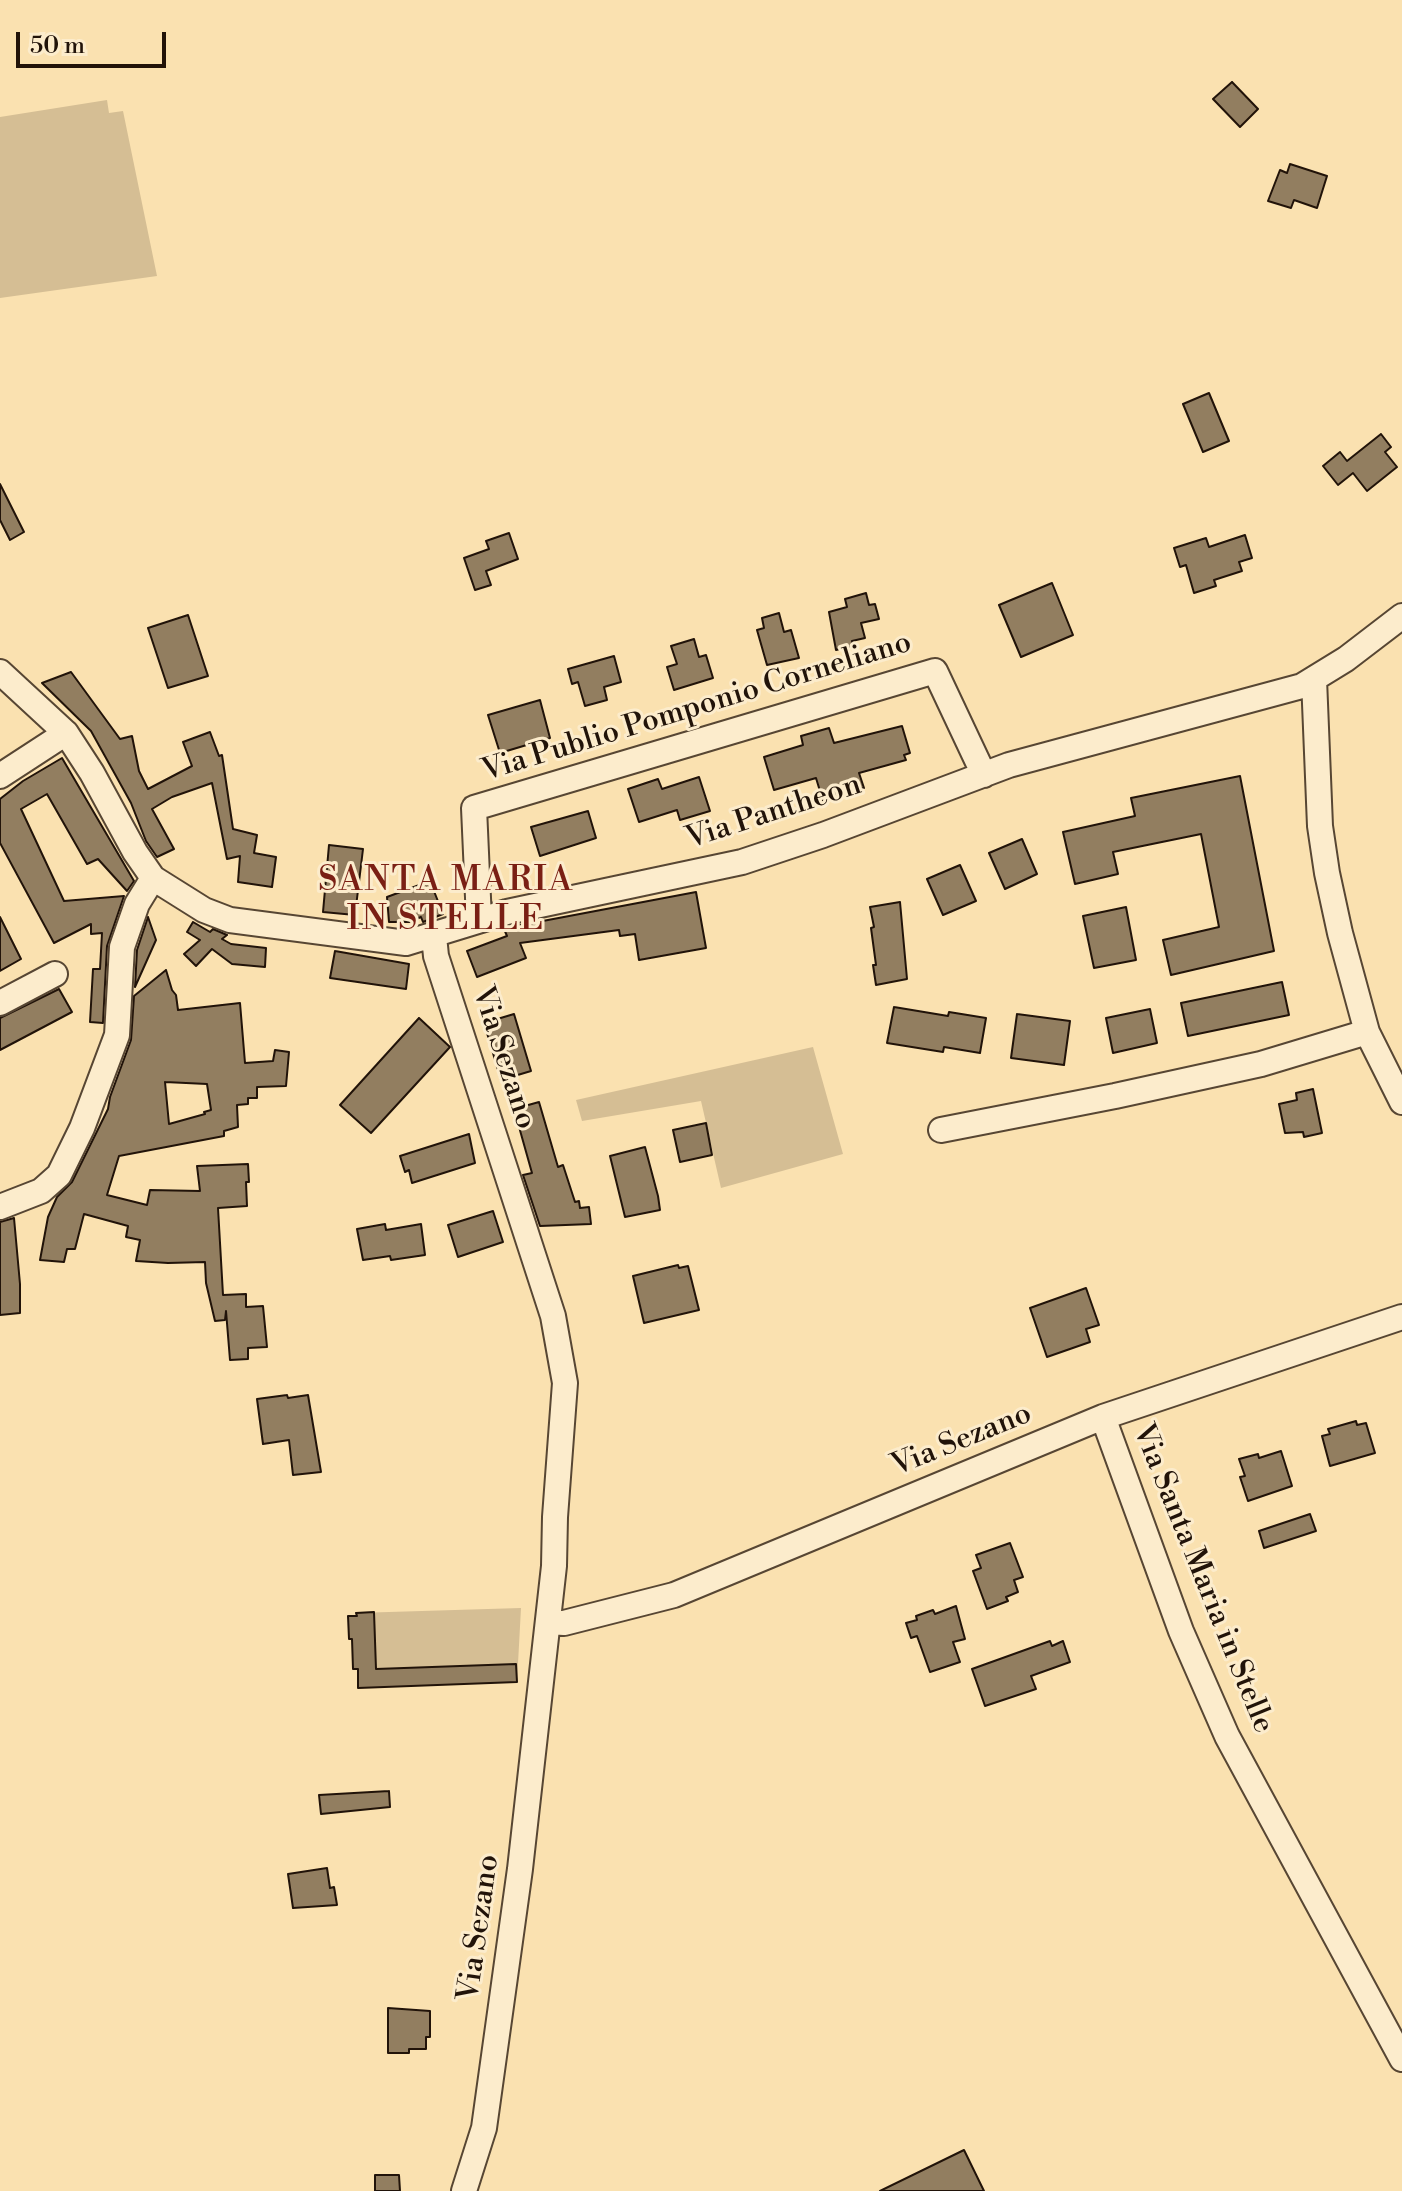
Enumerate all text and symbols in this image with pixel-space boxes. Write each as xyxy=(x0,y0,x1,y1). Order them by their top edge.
scale bar xyxy=(20,16,170,66)
text: 50 m xyxy=(30,31,85,61)
street label: Via Publio Pomponio Corneliano xyxy=(478,625,916,791)
street label: Via Pantheon xyxy=(682,768,866,858)
district label: SANTA MARIA IN STELLE xyxy=(318,862,574,942)
street label: Via Sezano xyxy=(463,982,543,1134)
street label: Via Sezano xyxy=(887,1397,1037,1485)
street label: Via Santa Maria in Stelle xyxy=(1124,1419,1280,1739)
street label: Via Sezano xyxy=(452,1852,508,2004)

